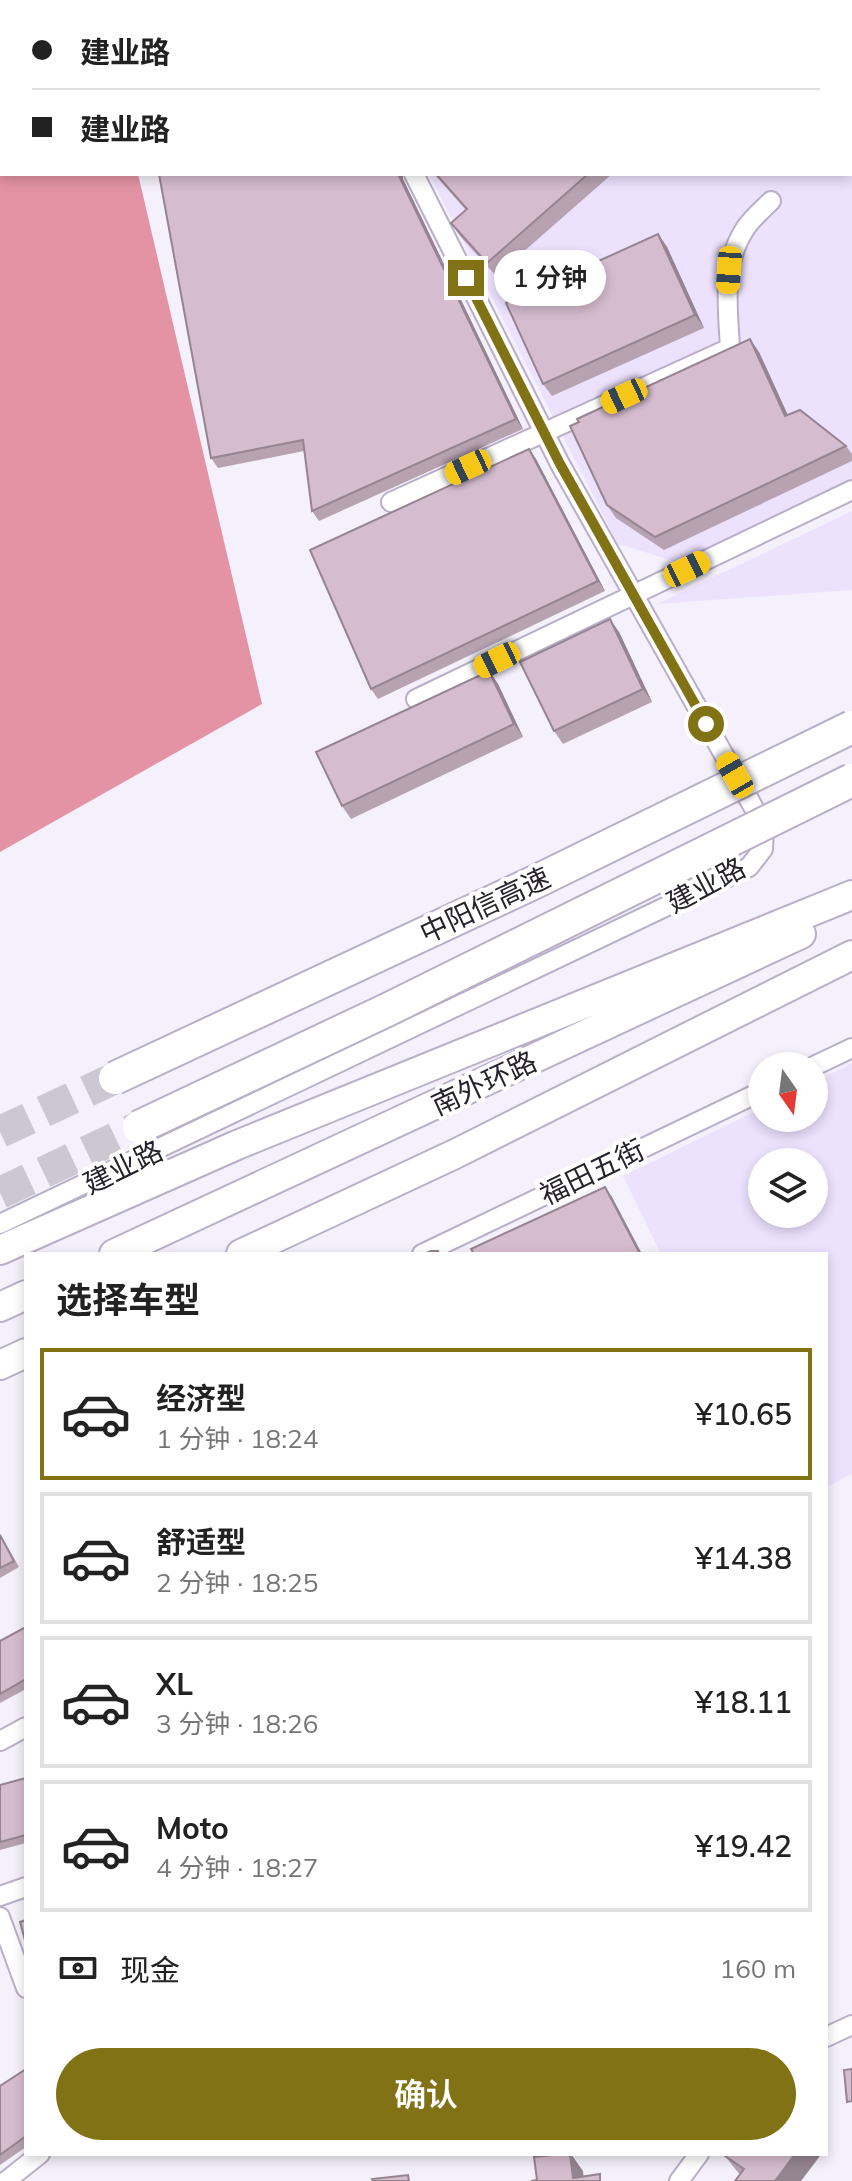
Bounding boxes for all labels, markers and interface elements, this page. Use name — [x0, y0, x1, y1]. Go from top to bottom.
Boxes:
text: 建业路 — [80, 33, 170, 71]
text: 建业路 — [80, 110, 170, 148]
car — [715, 245, 743, 295]
callout: 1 分钟 — [494, 250, 606, 306]
route end — [448, 260, 484, 296]
text: 1 分钟 — [513, 261, 587, 294]
car — [597, 375, 651, 417]
car — [441, 446, 495, 488]
car — [660, 548, 714, 590]
car — [470, 639, 524, 681]
route start — [688, 706, 724, 742]
car — [713, 748, 757, 802]
street label: 建业路 — [660, 849, 751, 920]
street label: 中阳信高速 — [414, 859, 556, 950]
street label: 南外环路 — [426, 1043, 542, 1122]
north arrow — [748, 1052, 828, 1132]
map controls — [748, 1052, 828, 1228]
street label: 福田五街 — [534, 1131, 650, 1212]
street label: 建业路 — [77, 1132, 168, 1201]
button: layers — [748, 1148, 828, 1228]
text: 选择车型 — [56, 1277, 200, 1322]
icon: car — [60, 1378, 132, 1450]
text: 经济型 — [156, 1379, 246, 1417]
text: ¥10.65 — [695, 1395, 792, 1433]
text: 1 分钟 · 18:24 — [156, 1422, 318, 1455]
icon: car — [60, 1522, 132, 1594]
text: 舒适型 — [156, 1523, 246, 1561]
text: ¥14.38 — [695, 1539, 792, 1577]
text: 2 分钟 · 18:25 — [156, 1566, 318, 1599]
text: XL — [156, 1665, 193, 1703]
icon: car — [60, 1666, 132, 1738]
text: ¥18.11 — [695, 1683, 792, 1721]
text: 3 分钟 · 18:26 — [156, 1707, 318, 1740]
text: Moto — [156, 1809, 229, 1847]
icon: car — [60, 1810, 132, 1882]
text: ¥19.42 — [695, 1827, 792, 1865]
text: 4 分钟 · 18:27 — [156, 1851, 318, 1884]
icon: cash — [56, 1946, 100, 1990]
text: 现金 — [120, 1951, 180, 1989]
text: 160 m — [720, 1952, 796, 1985]
button: 确认 — [56, 2048, 796, 2140]

